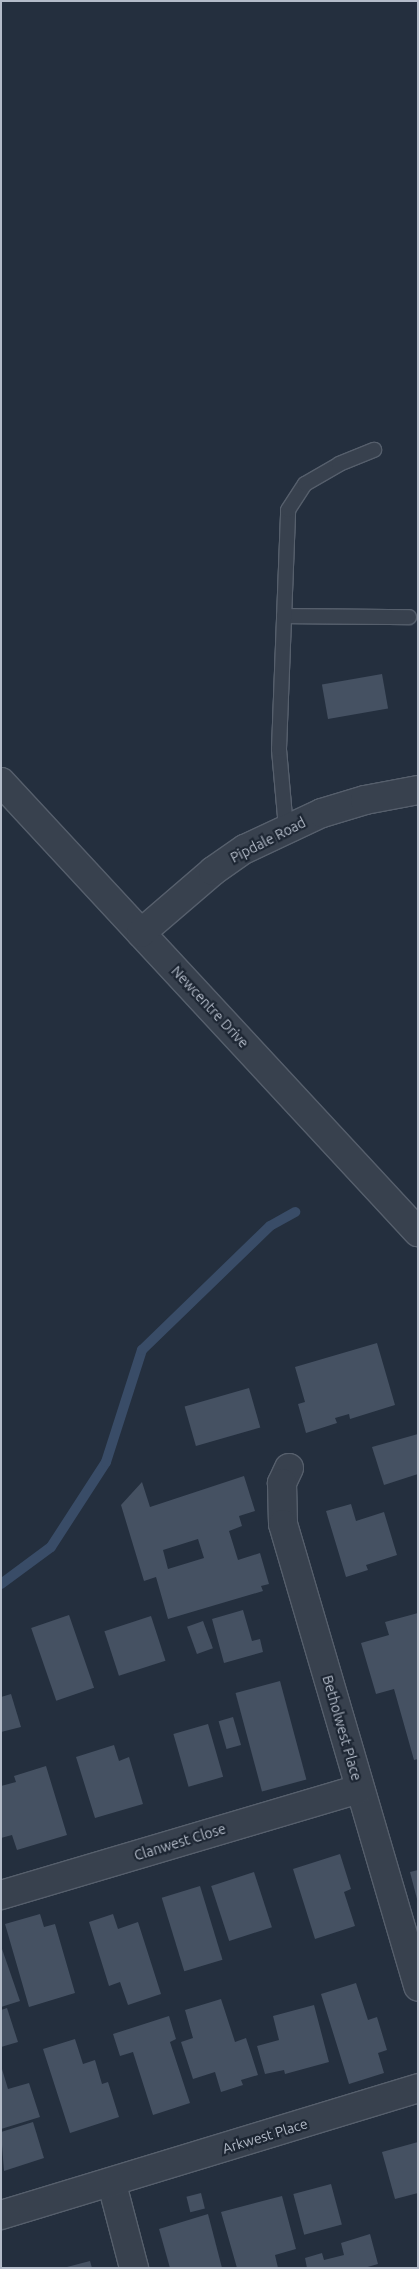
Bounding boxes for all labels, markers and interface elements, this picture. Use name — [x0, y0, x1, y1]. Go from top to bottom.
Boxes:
street label: Pipdale Road — [228, 814, 308, 866]
street label: Newcentre Drive — [168, 963, 252, 1051]
street label: Betholwest Place — [319, 1673, 365, 1783]
street label: Clanwest Close — [132, 1820, 228, 1864]
street label: Arkwest Place — [220, 2115, 310, 2157]

